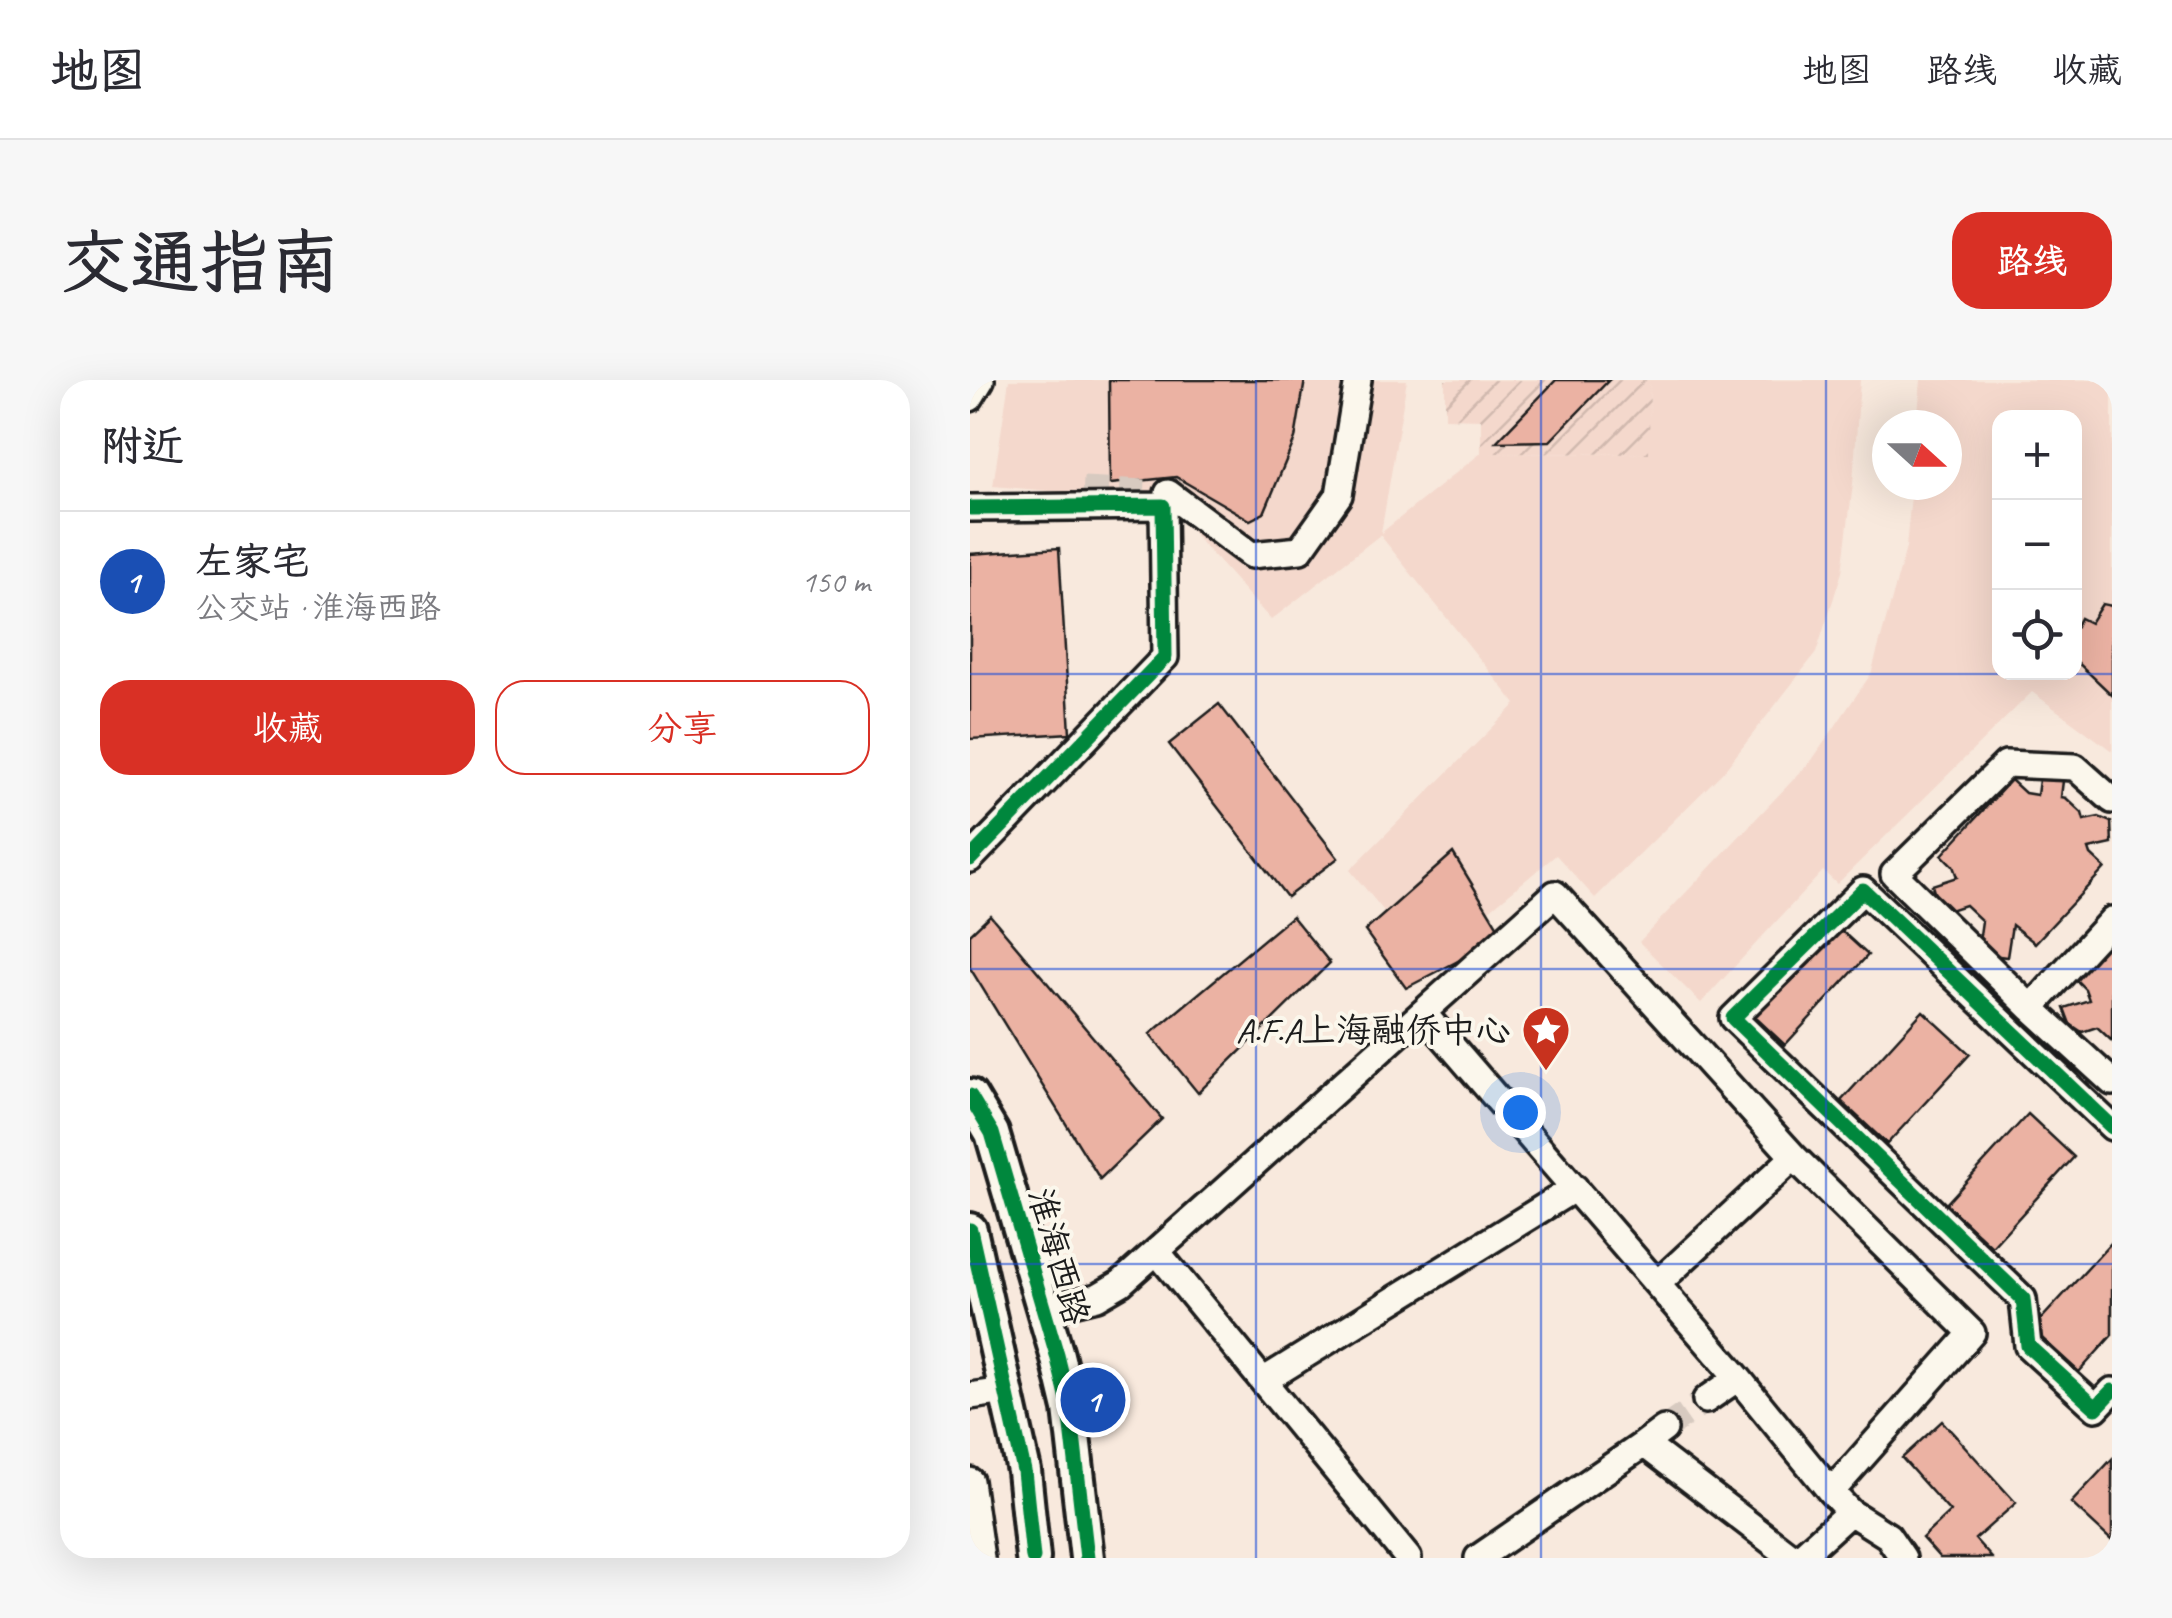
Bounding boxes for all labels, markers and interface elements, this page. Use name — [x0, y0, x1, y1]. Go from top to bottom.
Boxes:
text: 地图 — [50, 41, 146, 101]
text: 地图 — [1802, 48, 1872, 93]
text: 路线 — [1927, 48, 1997, 93]
text: 收藏 — [2052, 48, 2122, 93]
button: 路线 — [1952, 212, 2112, 309]
text: 交通指南 — [60, 219, 340, 307]
north arrow — [1872, 410, 1962, 500]
map controls — [1992, 410, 2082, 680]
button: + — [1992, 410, 2082, 500]
text: 附近 — [100, 420, 184, 473]
button: − — [1992, 500, 2082, 590]
text: 左家宅 — [195, 538, 309, 585]
text: 1 — [125, 561, 140, 602]
text: 150 m — [801, 561, 870, 602]
text: 公交站 · 淮海西路 — [195, 587, 440, 628]
button: locate — [1992, 590, 2082, 680]
button: 收藏 — [100, 680, 475, 775]
button: 分享 — [495, 680, 870, 775]
place icon: A.F.A上海融侨中心 — [1520, 1004, 1572, 1072]
place label: A.F.A上海融侨中心 — [1236, 1008, 1511, 1053]
your location — [1495, 1087, 1546, 1138]
street label: 淮海西路 — [1018, 1183, 1099, 1330]
pin: 1 — [1060, 1362, 1126, 1438]

